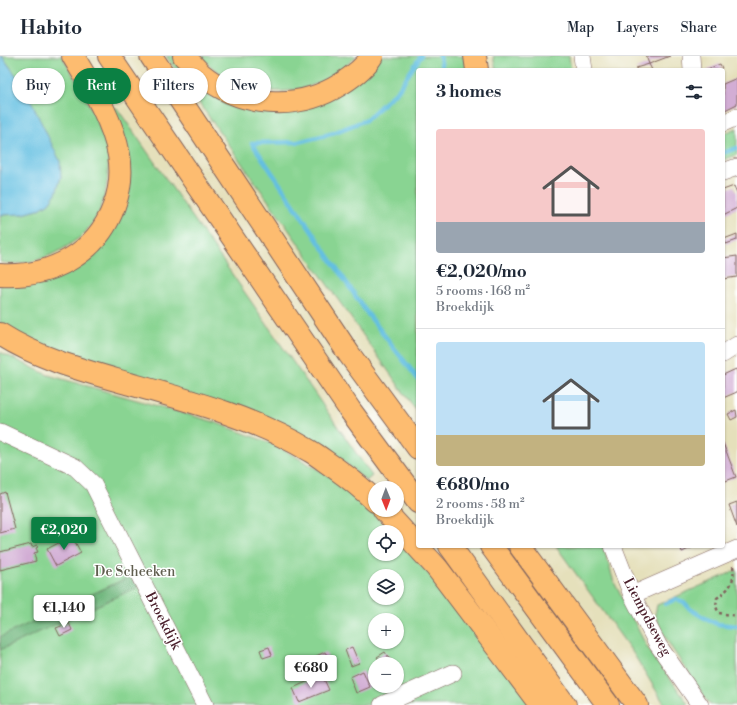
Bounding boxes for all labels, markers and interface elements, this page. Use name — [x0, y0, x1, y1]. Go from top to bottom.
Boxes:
text: Habito — [20, 16, 82, 40]
text: Map — [567, 19, 594, 37]
text: Layers — [616, 19, 659, 37]
text: Share — [681, 19, 717, 37]
chip: Buy — [12, 68, 65, 104]
chip: Rent — [73, 68, 131, 104]
chip: Filters — [139, 68, 208, 104]
chip: New — [216, 68, 271, 104]
text: 3 homes — [436, 81, 501, 103]
icon: filters — [683, 81, 705, 103]
icon: home — [535, 155, 607, 227]
text: €2,020/mo — [436, 261, 527, 283]
text: 5 rooms · 168 m² — [436, 283, 530, 299]
text: Broekdijk — [436, 299, 494, 315]
icon: home — [535, 368, 607, 440]
text: €680/mo — [436, 474, 510, 496]
north arrow — [368, 481, 404, 517]
map controls — [368, 481, 404, 693]
text: 2 rooms · 58 m² — [436, 496, 525, 512]
text: Broekdijk — [436, 512, 494, 528]
pin: €2,020 — [31, 517, 97, 551]
text: €2,020 — [40, 522, 88, 538]
button: locate — [368, 525, 404, 561]
park label: De Scheeken — [95, 563, 176, 581]
button: layers — [368, 569, 404, 605]
street label: Liempdseweg — [619, 575, 676, 660]
street label: Broekdijk — [140, 588, 185, 653]
pin: €1,140 — [31, 595, 97, 629]
text: €1,140 — [43, 600, 85, 616]
button: + — [368, 613, 404, 649]
pin: €680 — [287, 655, 335, 689]
button: − — [368, 657, 404, 693]
text: €680 — [294, 660, 328, 676]

